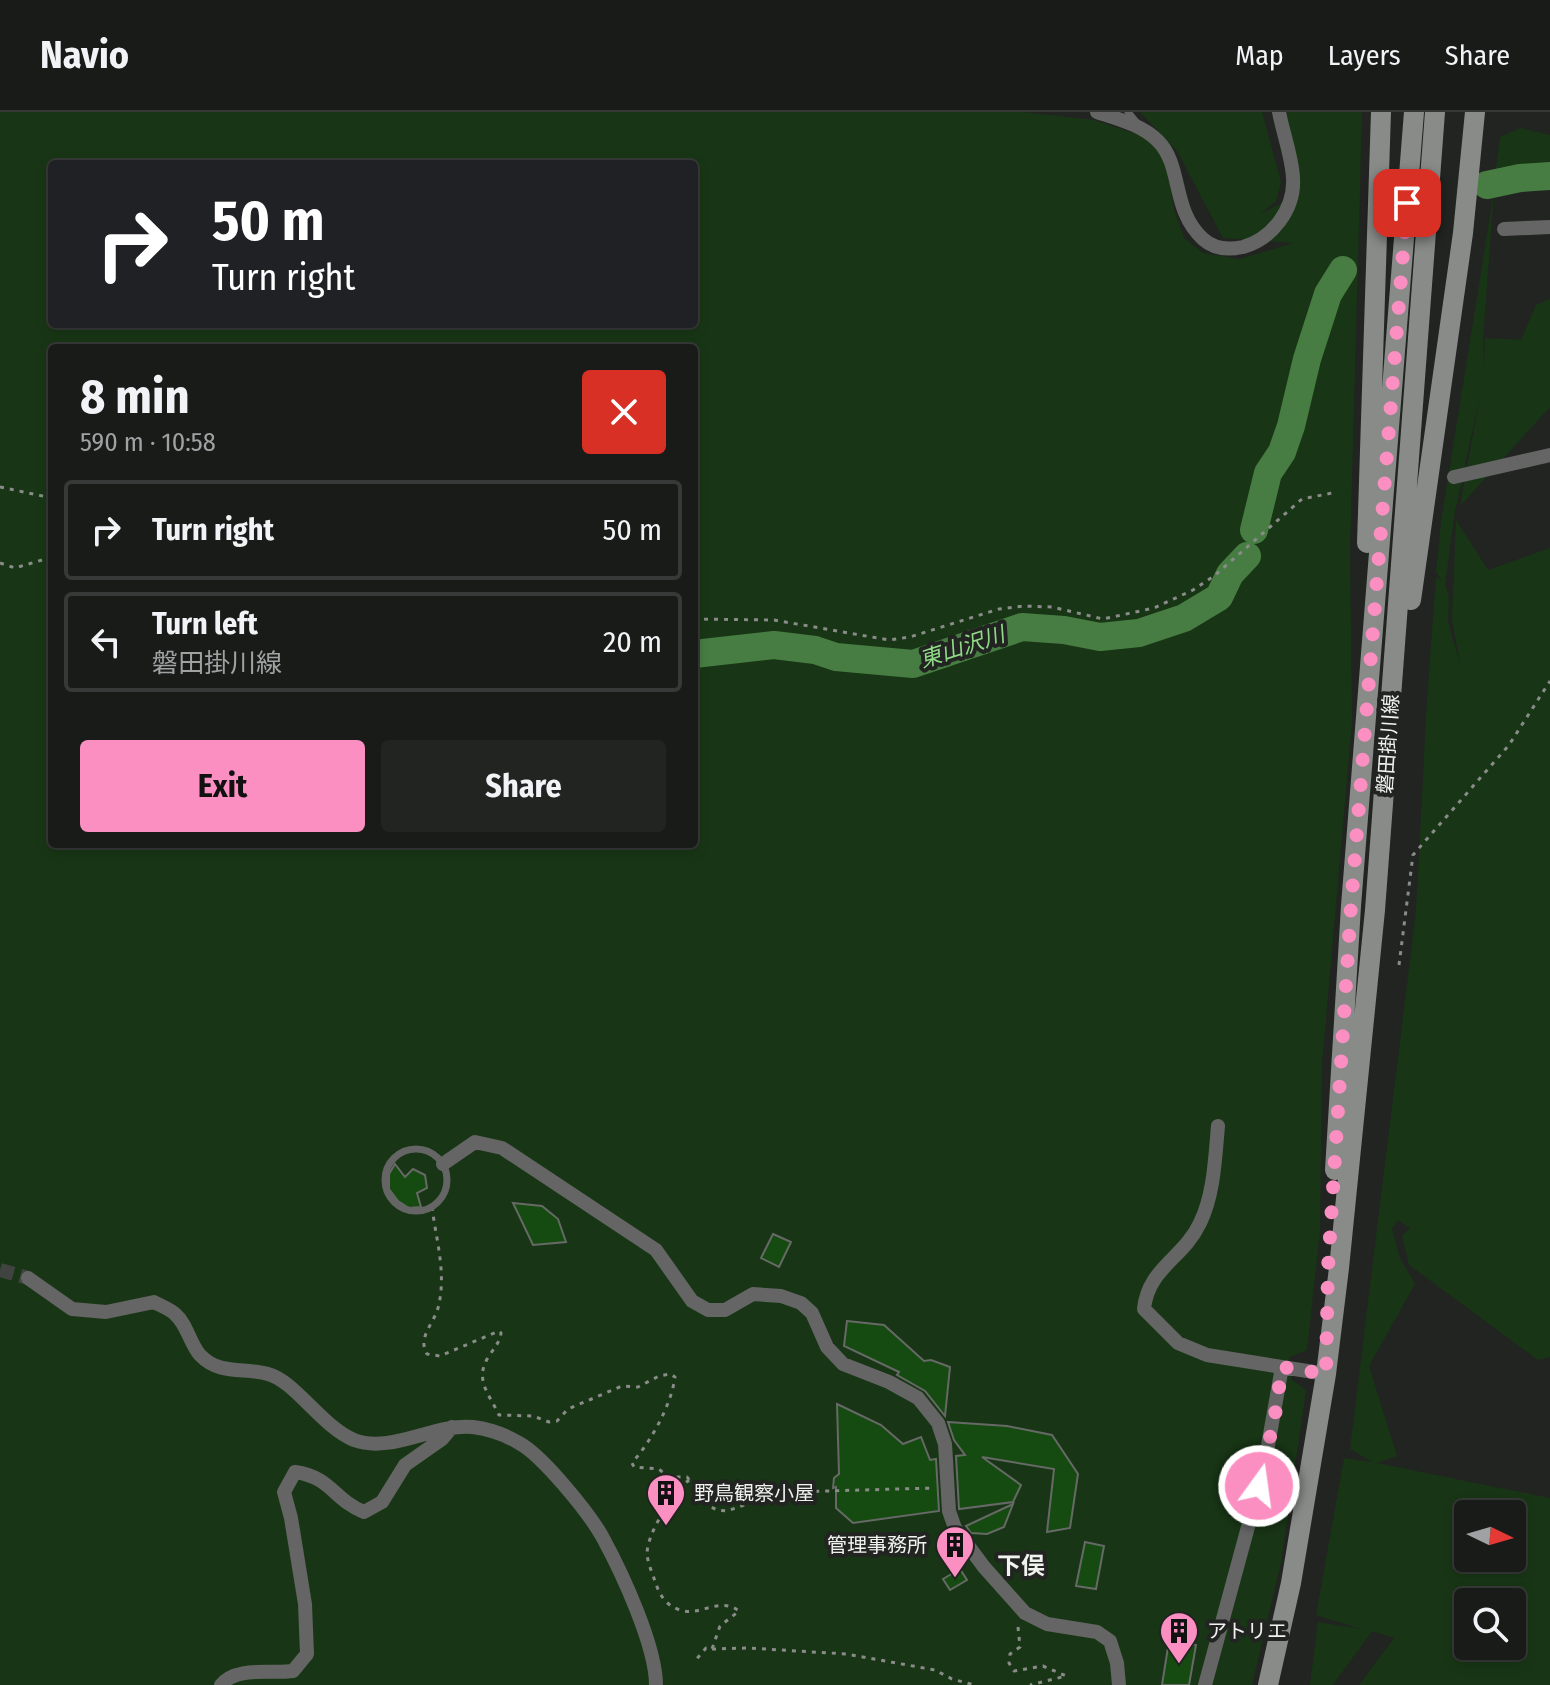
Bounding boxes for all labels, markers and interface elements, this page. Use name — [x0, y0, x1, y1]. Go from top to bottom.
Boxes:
text: Navio — [40, 32, 129, 78]
text: Map — [1235, 39, 1284, 72]
text: Layers — [1328, 39, 1401, 72]
text: Share — [1445, 39, 1510, 72]
pin — [1373, 169, 1441, 237]
icon: arrive — [1385, 181, 1429, 225]
text: 50 m — [212, 188, 324, 255]
icon: right — [80, 192, 184, 296]
text: Turn right — [212, 256, 355, 300]
text: 8 min — [80, 368, 190, 426]
button: close — [582, 370, 666, 454]
text: 590 m · 10:58 — [80, 427, 216, 458]
icon: right — [84, 508, 128, 552]
text: Turn right — [152, 512, 274, 548]
text: 50 m — [602, 512, 662, 548]
text: Turn left — [152, 606, 258, 642]
icon: left — [84, 620, 128, 664]
water label: 東山沢川 — [916, 620, 1010, 673]
text: 20 m — [603, 624, 662, 660]
text: 磐田掛川線 — [152, 648, 282, 679]
street label: 磐田掛川線 — [1373, 693, 1403, 795]
button: Exit — [80, 740, 365, 832]
button: Share — [381, 740, 666, 832]
position arrow — [1217, 1444, 1301, 1528]
building icon: 野鳥観察小屋 — [645, 1472, 687, 1527]
place label: 野鳥観察小屋 — [694, 1481, 814, 1505]
north arrow — [1454, 1500, 1526, 1572]
map controls — [1454, 1500, 1526, 1660]
building icon: 管理事務所 — [934, 1524, 976, 1579]
place label: 管理事務所 — [827, 1533, 927, 1557]
district label: 下俣 — [997, 1552, 1045, 1580]
button: search — [1454, 1588, 1526, 1660]
building icon: アトリエ — [1158, 1610, 1200, 1665]
place label: アトリエ — [1207, 1619, 1287, 1643]

